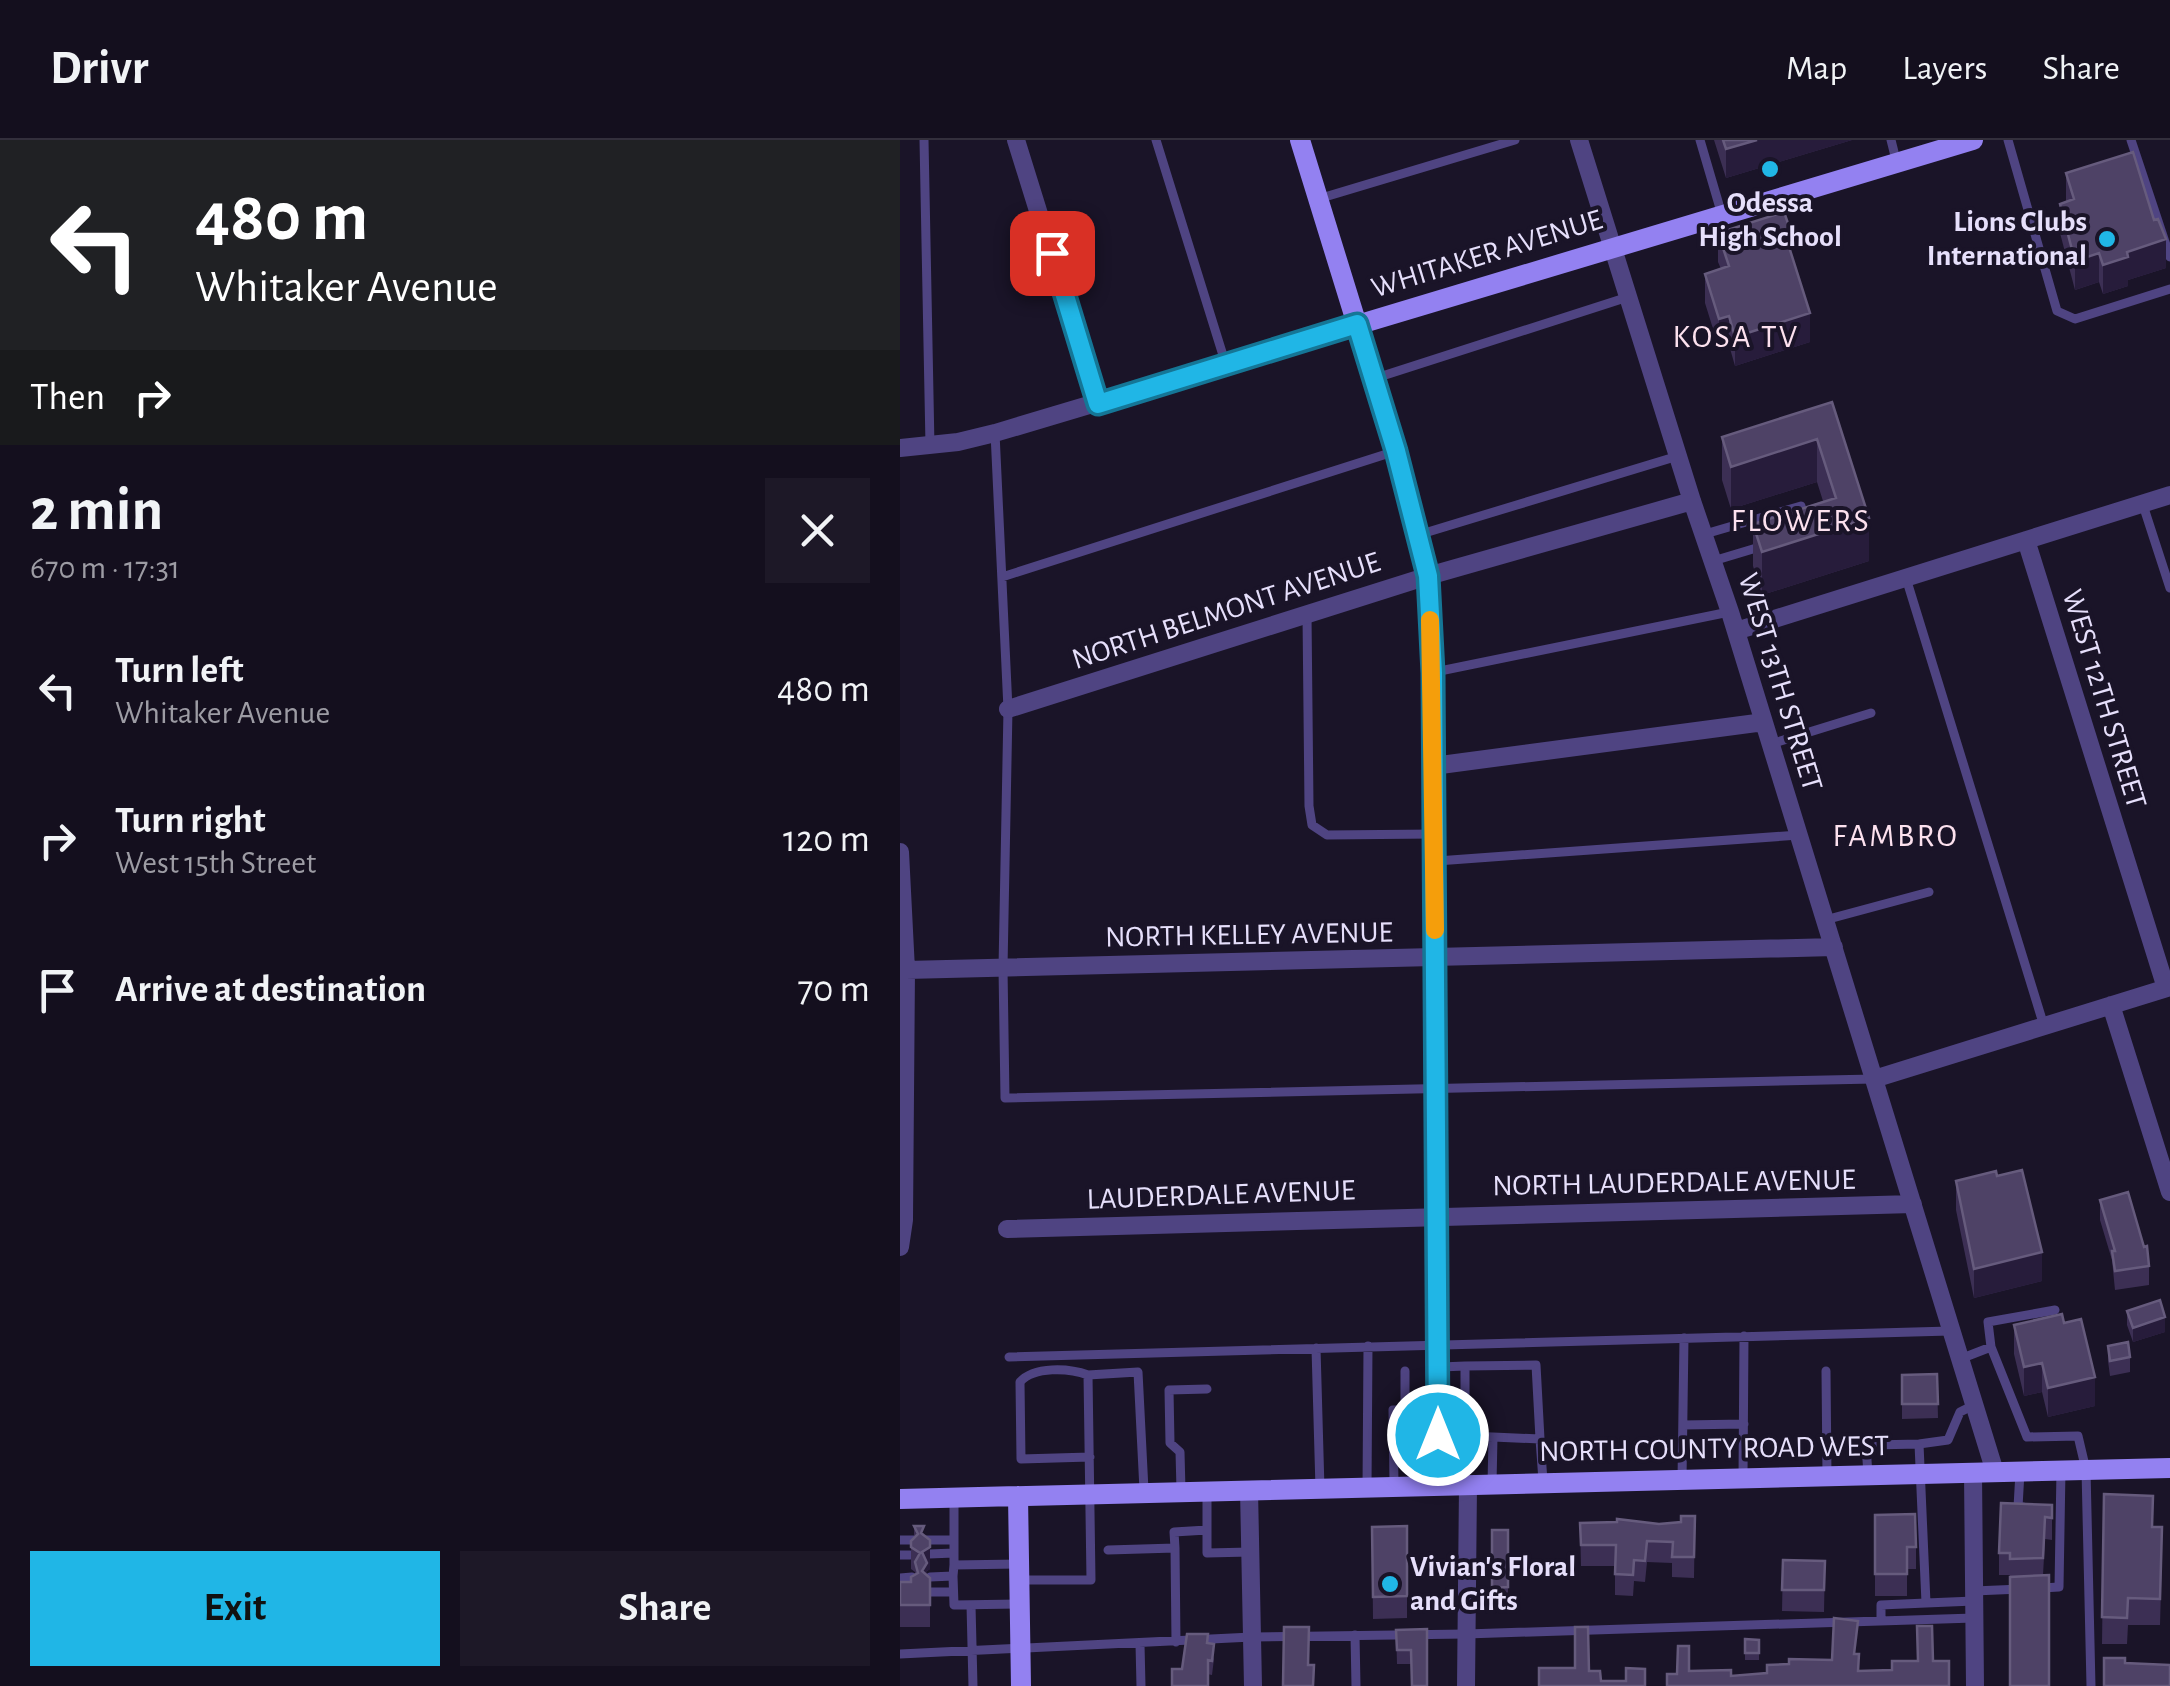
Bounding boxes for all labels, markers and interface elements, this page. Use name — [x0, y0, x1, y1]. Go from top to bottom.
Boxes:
text: Drivr — [50, 45, 149, 93]
text: Map — [1786, 51, 1847, 86]
text: Layers — [1902, 51, 1987, 86]
text: Share — [2042, 51, 2120, 86]
marker: Odessa High School — [1759, 158, 1781, 180]
icon: left — [30, 180, 160, 310]
text: 480 m — [195, 183, 368, 253]
place label: Odessa High School — [1698, 188, 1842, 252]
street label: WHITAKER AVENUE — [1368, 205, 1606, 303]
place label: Lions Clubs International — [1927, 207, 2087, 271]
pin — [1010, 211, 1095, 296]
icon: arrive — [1025, 226, 1080, 281]
marker: Lions Clubs International — [2096, 228, 2118, 250]
text: Whitaker Avenue — [195, 265, 498, 310]
district label: KOSA TV — [1672, 321, 1800, 353]
icon: right — [125, 370, 180, 425]
text: Then — [30, 379, 105, 417]
button: close — [765, 478, 870, 583]
text: 2 min — [30, 481, 163, 541]
district label: FLOWERS — [1731, 505, 1871, 537]
street label: NORTH BELMONT AVENUE — [1068, 547, 1384, 675]
text: 670 m · 17:31 — [30, 552, 180, 584]
street label: WEST 13TH STREET — [1733, 570, 1827, 795]
street label: WEST 12TH STREET — [2056, 586, 2152, 812]
text: Turn left — [115, 652, 243, 690]
icon: left — [30, 663, 85, 718]
text: 480 m — [777, 671, 870, 709]
text: Whitaker Avenue — [115, 697, 330, 729]
text: Turn right — [115, 802, 265, 840]
icon: right — [30, 813, 85, 868]
district label: FAMBRO — [1833, 820, 1959, 852]
text: 120 m — [783, 821, 870, 859]
text: West 15th Street — [115, 847, 316, 879]
street label: NORTH KELLEY AVENUE — [1105, 917, 1393, 953]
icon: arrive — [30, 963, 85, 1018]
text: Arrive at destination — [115, 971, 426, 1009]
text: 70 m — [797, 971, 870, 1009]
street label: NORTH LAUDERDALE AVENUE — [1492, 1165, 1856, 1201]
street label: LAUDERDALE AVENUE — [1086, 1175, 1356, 1215]
position arrow — [1386, 1383, 1490, 1487]
street label: NORTH COUNTY ROAD WEST — [1539, 1431, 1890, 1467]
button: Exit — [30, 1551, 440, 1666]
button: Share — [460, 1551, 870, 1666]
place label: Vivian's Floral and Gifts — [1410, 1552, 1576, 1616]
marker: Vivian's Floral and Gifts — [1379, 1573, 1401, 1595]

